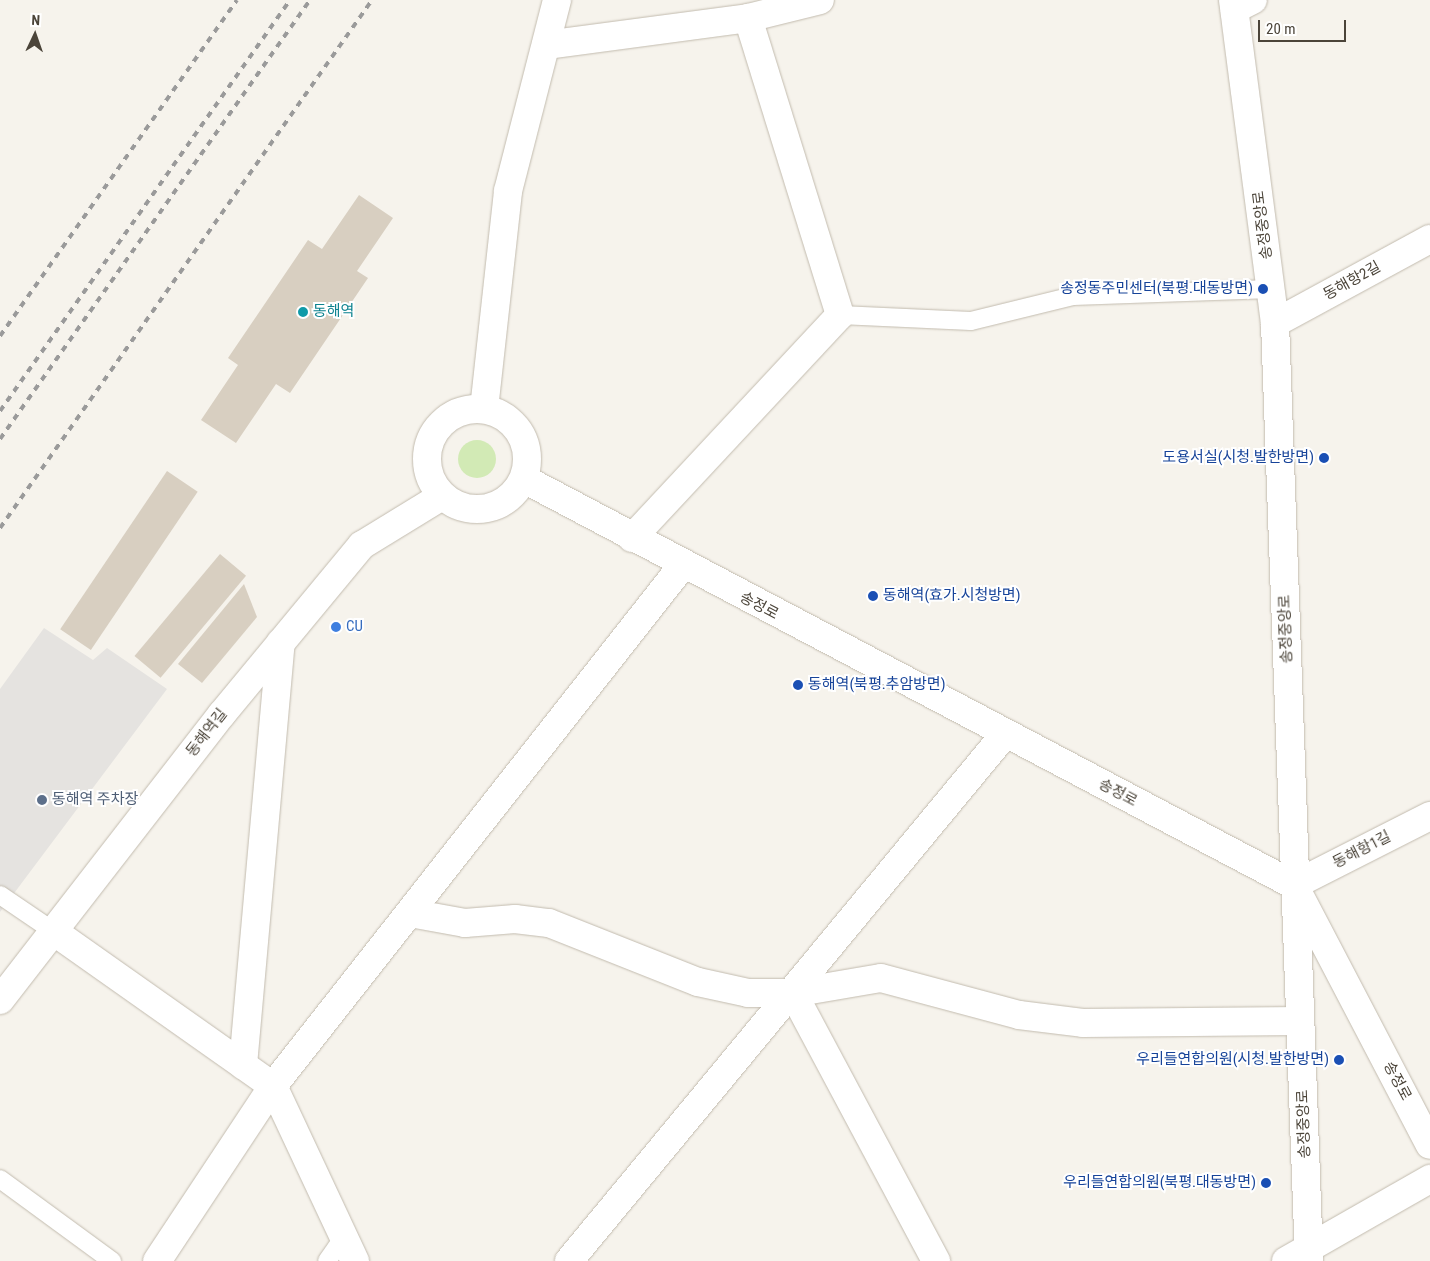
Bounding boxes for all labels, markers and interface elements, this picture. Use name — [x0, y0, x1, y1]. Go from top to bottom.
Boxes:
north arrow — [10, 10, 60, 60]
scale bar — [1260, 10, 1348, 42]
text: N — [31, 12, 40, 28]
text: 20 m — [1266, 20, 1296, 38]
street label: 송정중앙로 — [1250, 190, 1276, 260]
street label: 동해항2길 — [1320, 258, 1384, 304]
place label: 송정동주민센터(북평.대동방면) — [1060, 280, 1253, 298]
marker: 송정동주민센터(북평.대동방면) — [1257, 283, 1269, 295]
place label: 동해역 — [313, 303, 354, 321]
marker: 동해역 — [297, 306, 309, 318]
place label: 도용서실(시청.발한방면) — [1163, 449, 1314, 467]
marker: 도용서실(시청.발한방면) — [1318, 452, 1330, 464]
place label: 동해역(효가.시청방면) — [883, 587, 1021, 605]
street label: 송정로 — [736, 588, 782, 624]
marker: 동해역(효가.시청방면) — [867, 590, 879, 602]
street label: 송정중앙로 — [1276, 594, 1296, 664]
place label: CU — [346, 618, 363, 636]
marker: CU — [330, 621, 342, 633]
place label: 동해역(북평.추암방면) — [808, 676, 946, 694]
marker: 동해역(북평.추암방면) — [792, 679, 804, 691]
street label: 동해역길 — [183, 706, 231, 760]
street label: 송정로 — [1095, 775, 1141, 811]
place label: 동해역 주차장 — [52, 791, 138, 809]
marker: 동해역 주차장 — [36, 794, 48, 806]
street label: 동해항1길 — [1330, 828, 1394, 872]
place label: 우리들연합의원(시청.발한방면) — [1136, 1051, 1329, 1069]
marker: 우리들연합의원(시청.발한방면) — [1333, 1054, 1345, 1066]
street label: 송정로 — [1379, 1058, 1415, 1104]
street label: 송정중앙로 — [1294, 1089, 1314, 1159]
place label: 우리들연합의원(북평.대동방면) — [1063, 1174, 1256, 1192]
marker: 우리들연합의원(북평.대동방면) — [1260, 1177, 1272, 1189]

